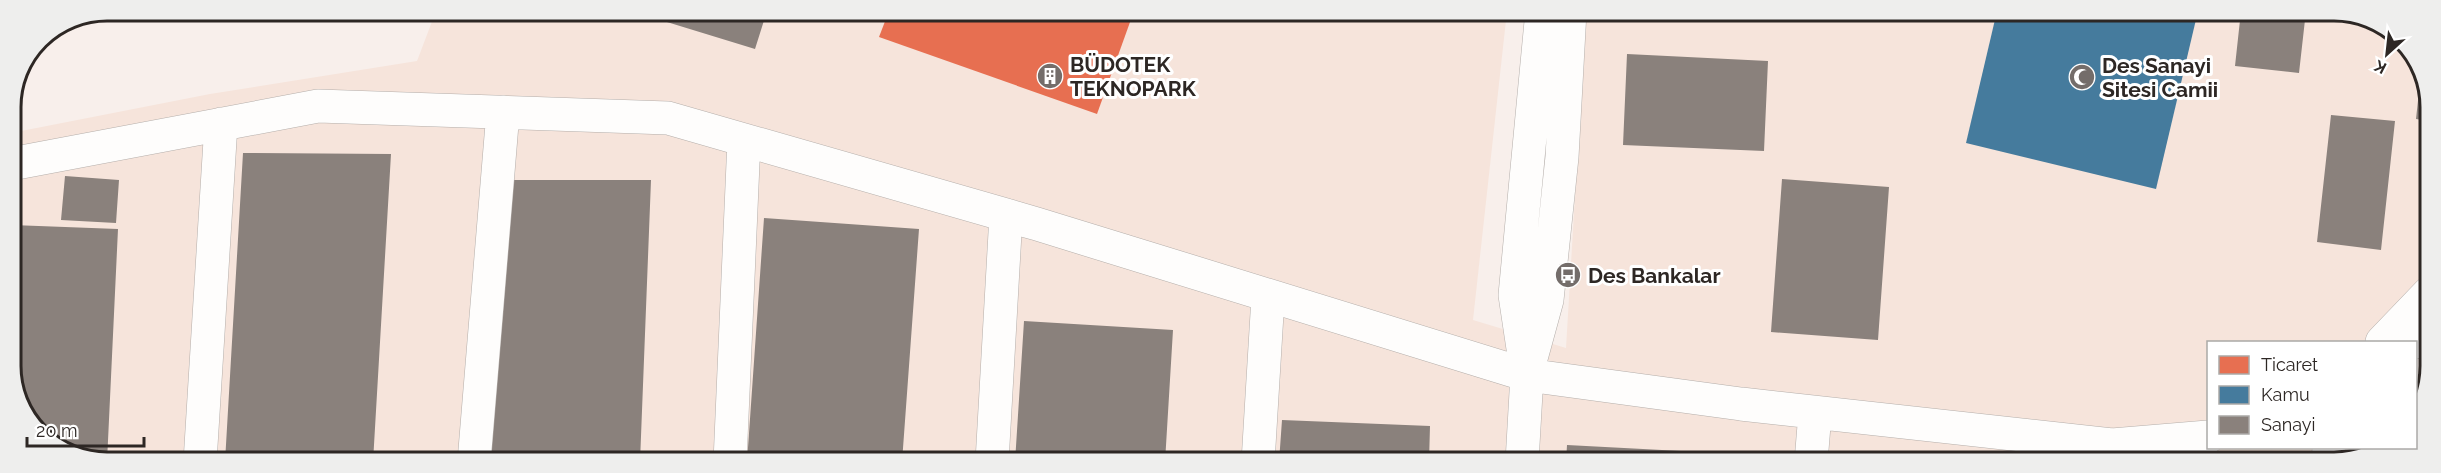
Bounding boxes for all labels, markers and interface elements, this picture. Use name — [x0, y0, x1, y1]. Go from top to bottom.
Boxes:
north arrow — [2357, 24, 2417, 84]
place label: BÜDOTEK TEKNOPARK — [1070, 52, 1197, 101]
place label: Des Sanayi Sitesi Camii — [2102, 53, 2218, 102]
text: K — [2371, 56, 2390, 78]
building icon: BÜDOTEK TEKNOPARK — [1035, 61, 1065, 91]
mosque icon: Des Sanayi Sitesi Camii — [2067, 62, 2097, 92]
bus stop icon: Des Bankalar — [1553, 260, 1583, 290]
place label: Des Bankalar — [1588, 263, 1721, 288]
legend — [2207, 341, 2417, 449]
text: Ticaret — [2261, 354, 2318, 375]
text: Kamu — [2261, 384, 2310, 405]
scale bar — [27, 410, 144, 448]
text: Sanayi — [2261, 414, 2315, 435]
text: 20 m — [36, 420, 78, 441]

